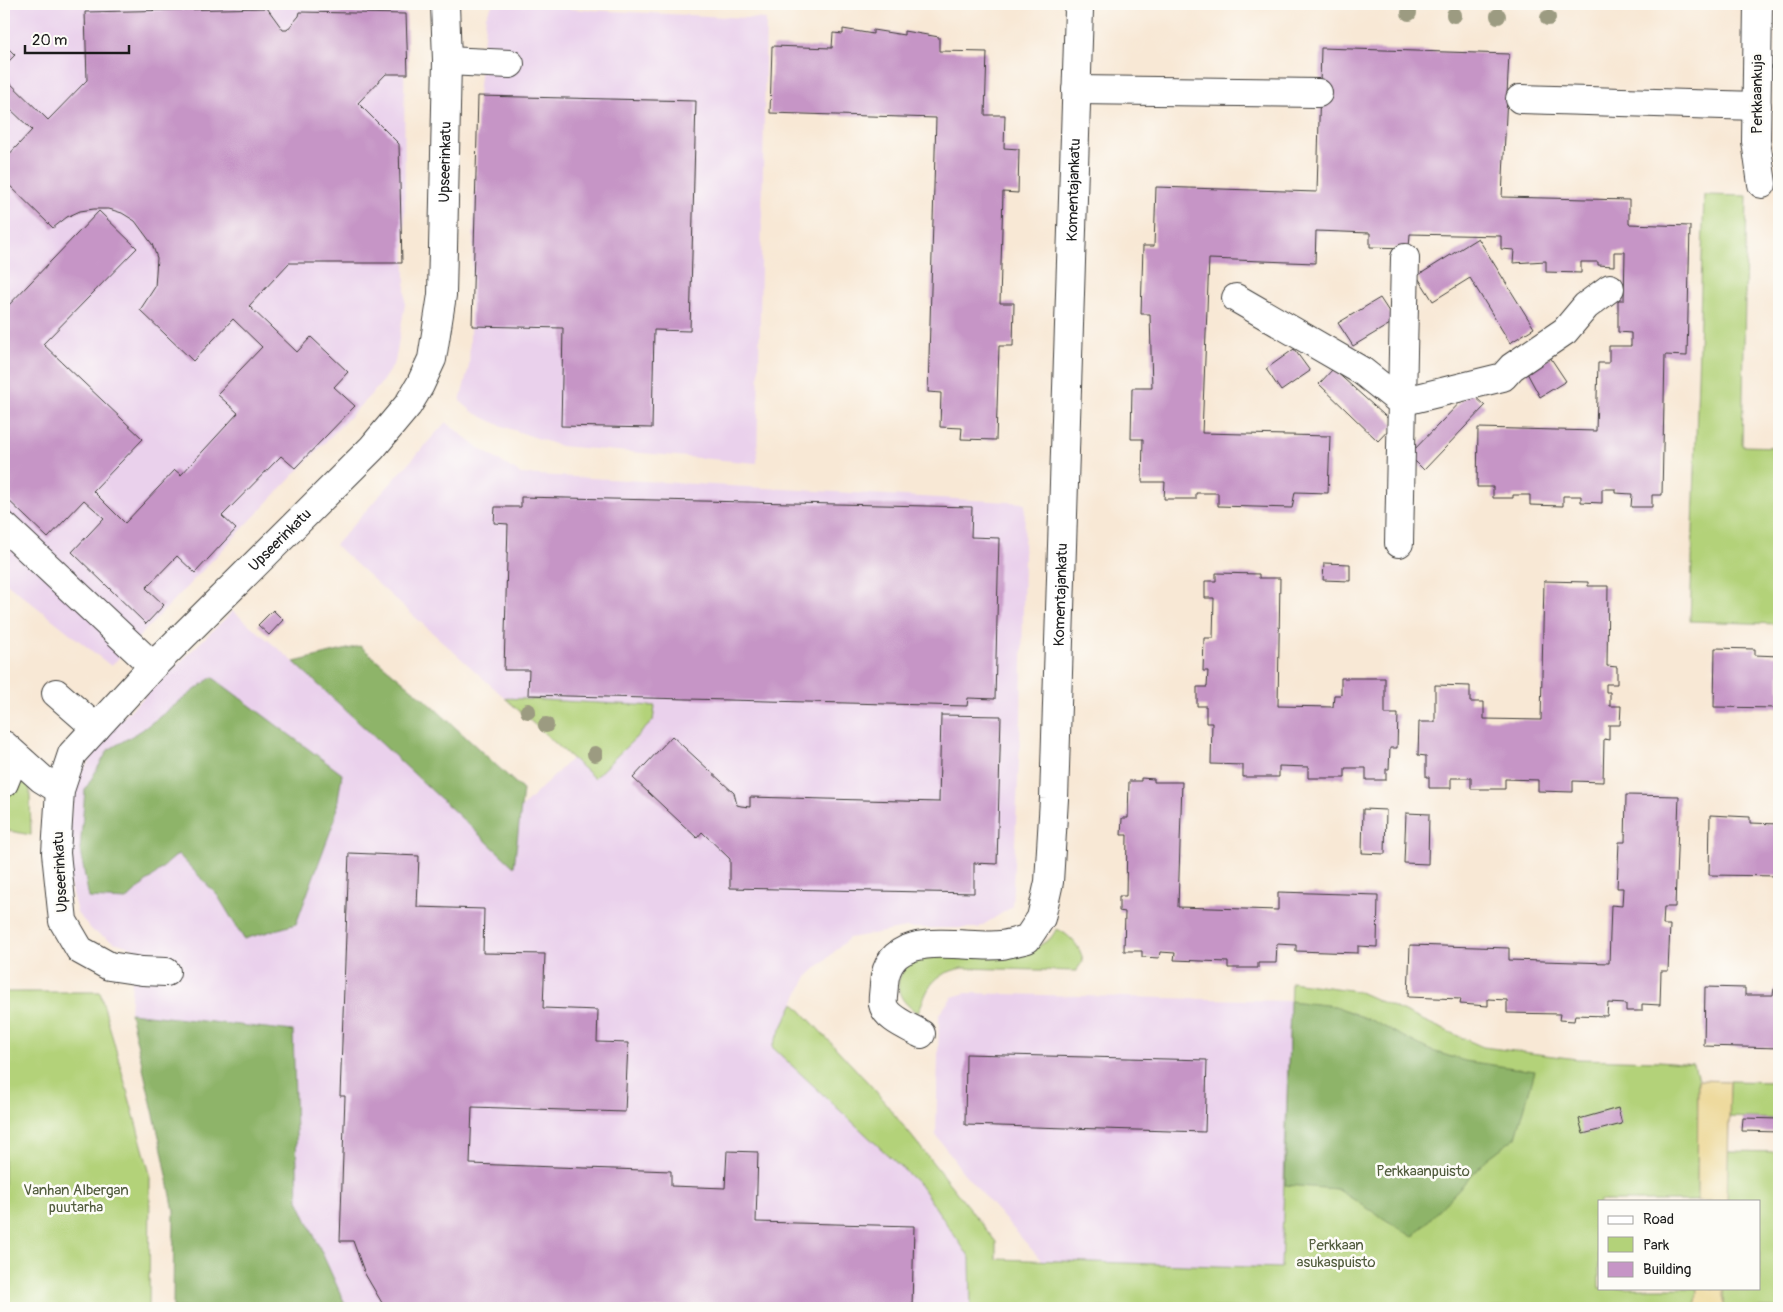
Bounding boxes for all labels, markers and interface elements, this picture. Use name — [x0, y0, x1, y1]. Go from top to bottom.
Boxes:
scale bar — [25, 22, 129, 54]
text: 20 m — [32, 31, 67, 50]
street label: Perkkaankuja — [1748, 54, 1767, 134]
street label: Upseerinkatu — [435, 121, 456, 203]
street label: Komentajankatu — [1063, 138, 1085, 242]
street label: Upseerinkatu — [245, 505, 316, 576]
street label: Komentajankatu — [1050, 543, 1072, 647]
street label: Upseerinkatu — [49, 831, 72, 913]
park label: Perkkaanpuisto — [1376, 1162, 1470, 1181]
park label: Vanhan Albergan puutarha — [23, 1181, 129, 1217]
legend — [1598, 1200, 1760, 1290]
text: Road — [1643, 1210, 1674, 1229]
park label: Perkkaan asukaspuisto — [1297, 1236, 1375, 1272]
text: Park — [1643, 1236, 1670, 1255]
text: Building — [1643, 1260, 1691, 1279]

